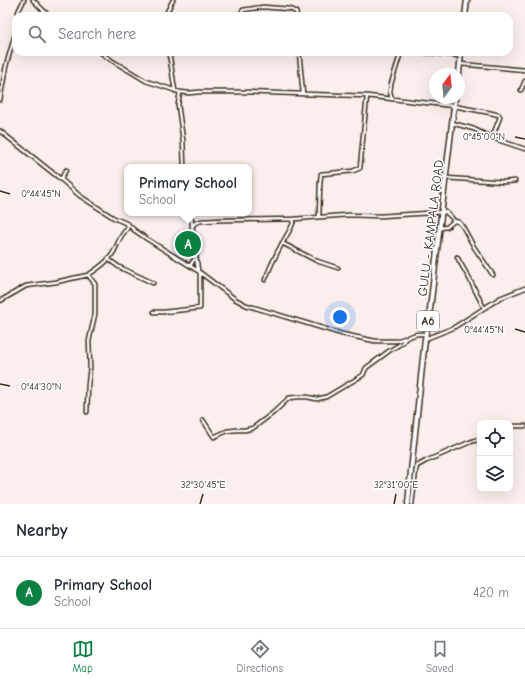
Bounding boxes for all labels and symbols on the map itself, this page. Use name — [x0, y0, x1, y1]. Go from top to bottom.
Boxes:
north arrow — [429, 68, 465, 104]
text: 0°45'00"N — [463, 131, 505, 143]
street label: GULU - KAMPALA ROAD — [415, 159, 446, 297]
text: 0°44'45"N — [21, 188, 61, 200]
pin: A — [175, 229, 201, 259]
your location — [330, 307, 350, 327]
road number: A6 — [417, 311, 439, 331]
text: 0°44'45"N — [464, 324, 504, 336]
text: 0°44'30"N — [21, 381, 61, 393]
text: 32°30'45"E — [181, 479, 225, 491]
text: 32°31'00"E — [374, 479, 418, 491]

